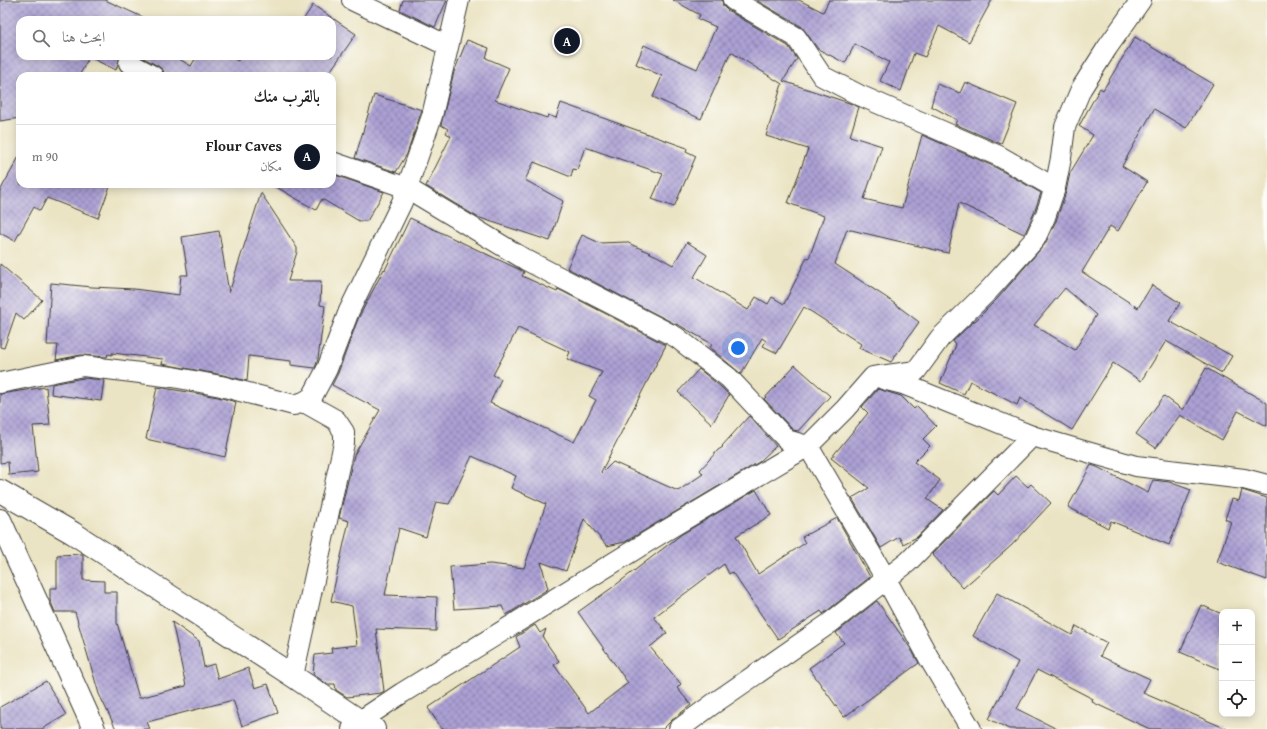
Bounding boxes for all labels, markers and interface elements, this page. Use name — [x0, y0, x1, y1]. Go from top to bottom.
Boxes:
search box — [16, 16, 336, 60]
text: ابحث هنا — [62, 26, 105, 47]
pin: A — [554, 26, 580, 56]
icon: search — [30, 27, 52, 49]
text: بالقرب منك — [253, 83, 320, 108]
text: Flour Caves — [206, 135, 282, 156]
text: 90 m — [32, 147, 58, 166]
text: A — [303, 147, 311, 166]
text: مكان — [260, 157, 282, 176]
your location — [728, 338, 748, 358]
map controls — [1219, 609, 1255, 717]
button: + — [1219, 609, 1255, 645]
button: − — [1219, 645, 1255, 681]
button: locate — [1219, 681, 1255, 717]

